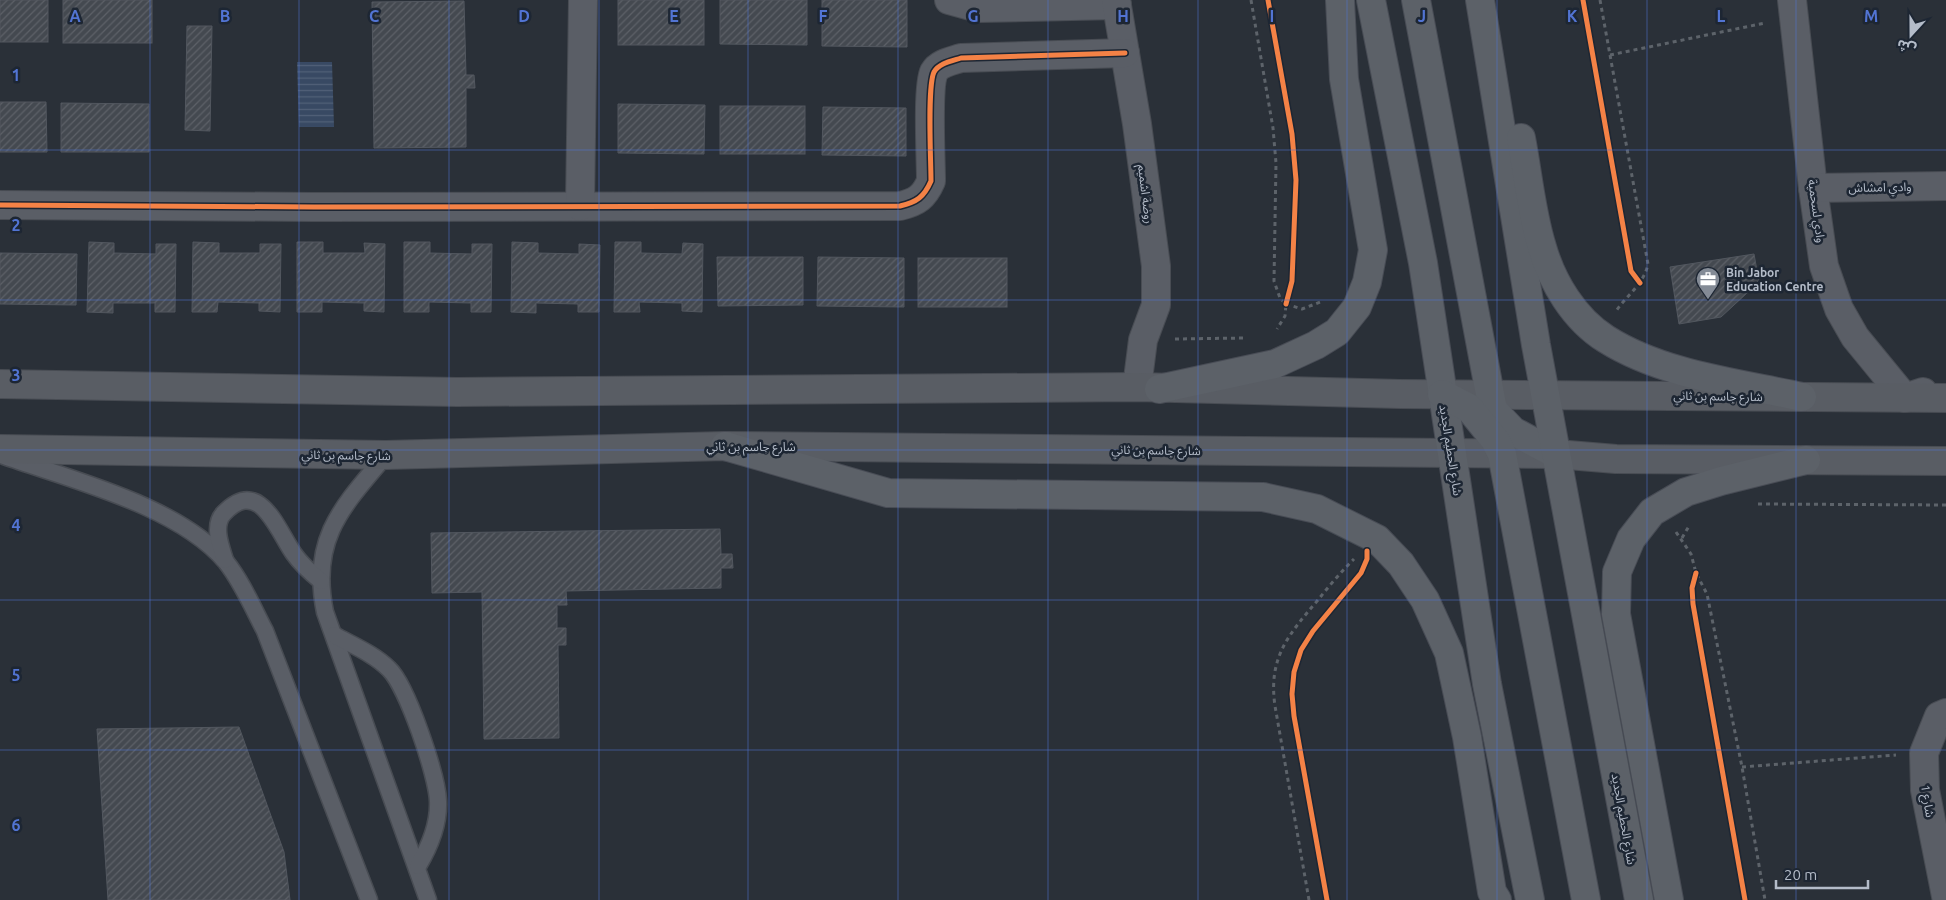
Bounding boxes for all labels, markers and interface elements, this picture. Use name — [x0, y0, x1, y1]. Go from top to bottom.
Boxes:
text: A — [69, 7, 81, 25]
text: B — [220, 7, 230, 25]
text: C — [369, 7, 379, 25]
text: D — [518, 7, 530, 25]
text: E — [669, 7, 679, 25]
text: F — [819, 7, 828, 25]
text: G — [967, 7, 979, 25]
text: H — [1117, 7, 1129, 25]
text: I — [1270, 7, 1274, 25]
text: J — [1418, 7, 1426, 25]
text: K — [1567, 7, 1578, 25]
text: L — [1717, 7, 1726, 25]
text: M — [1864, 7, 1878, 25]
north arrow — [1886, 10, 1936, 60]
text: ش — [1895, 36, 1918, 58]
text: 1 — [11, 66, 21, 84]
street label: روضة اشميم — [1133, 164, 1156, 225]
street label: وادي لسحمية — [1802, 178, 1828, 244]
street label: وادي امشاش — [1848, 180, 1912, 198]
text: 2 — [11, 216, 21, 234]
office icon: Bin Jabor Education Centre — [1695, 266, 1721, 300]
place label: Bin Jabor Education Centre — [1726, 266, 1823, 293]
text: 3 — [11, 366, 21, 384]
street label: شارع جاسم بن ثاني — [1673, 389, 1763, 407]
street label: شارع الحطيم الجديد — [1434, 403, 1465, 497]
street label: شارع جاسم بن ثاني — [706, 440, 796, 456]
street label: شارع جاسم بن ثاني — [1111, 443, 1201, 461]
street label: شارع جاسم بن ثاني — [301, 448, 391, 466]
text: 4 — [11, 516, 21, 534]
text: 5 — [11, 666, 21, 684]
street label: شارع الحطيم الجديد — [1607, 772, 1638, 866]
street label: شارع 1 — [1916, 784, 1937, 819]
text: 6 — [11, 816, 21, 834]
scale bar — [1776, 858, 1868, 890]
text: 20 m — [1784, 866, 1817, 883]

